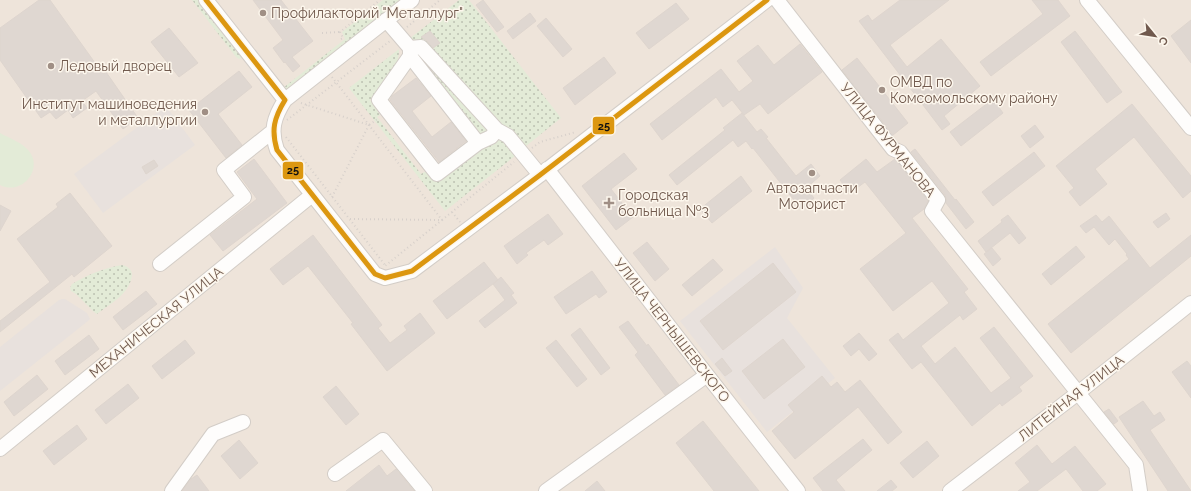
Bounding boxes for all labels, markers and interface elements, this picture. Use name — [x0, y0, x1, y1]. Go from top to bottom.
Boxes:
place label: Профилакторий "Металлург" — [271, 5, 463, 21]
marker: Профилакторий "Металлург" — [258, 8, 268, 18]
north arrow — [1135, 16, 1175, 56]
text: С — [1155, 34, 1171, 48]
place label: Ледовый дворец — [59, 58, 172, 74]
marker: Ледовый дворец — [46, 61, 56, 71]
place label: ОМВД по Комсомольскому району — [890, 74, 1058, 106]
street label: УЛИЦА ФУРМАНОВА — [837, 80, 939, 201]
marker: ОМВД по Комсомольскому району — [877, 85, 887, 95]
place label: Институт машиноведения и металлургии — [22, 96, 197, 128]
marker: Институт машиноведения и металлургии — [200, 107, 210, 117]
line badge: 25 — [592, 116, 615, 135]
text: 25 — [598, 120, 610, 133]
line badge: 25 — [282, 161, 304, 180]
text: 25 — [287, 164, 299, 177]
marker: Автозапчасти Моторист — [807, 168, 817, 178]
place label: Автозапчасти Моторист — [766, 180, 858, 212]
place label: Городская больница №3 — [618, 187, 709, 219]
marker: Городская больница №3 — [603, 197, 615, 209]
street label: УЛИЦА ЧЕРНЫШЕВСКОГО — [611, 255, 733, 405]
street label: МЕХАНИЧЕСКАЯ УЛИЦА — [86, 263, 226, 381]
street label: ЛИТЕЙНАЯ УЛИЦА — [1014, 351, 1128, 444]

